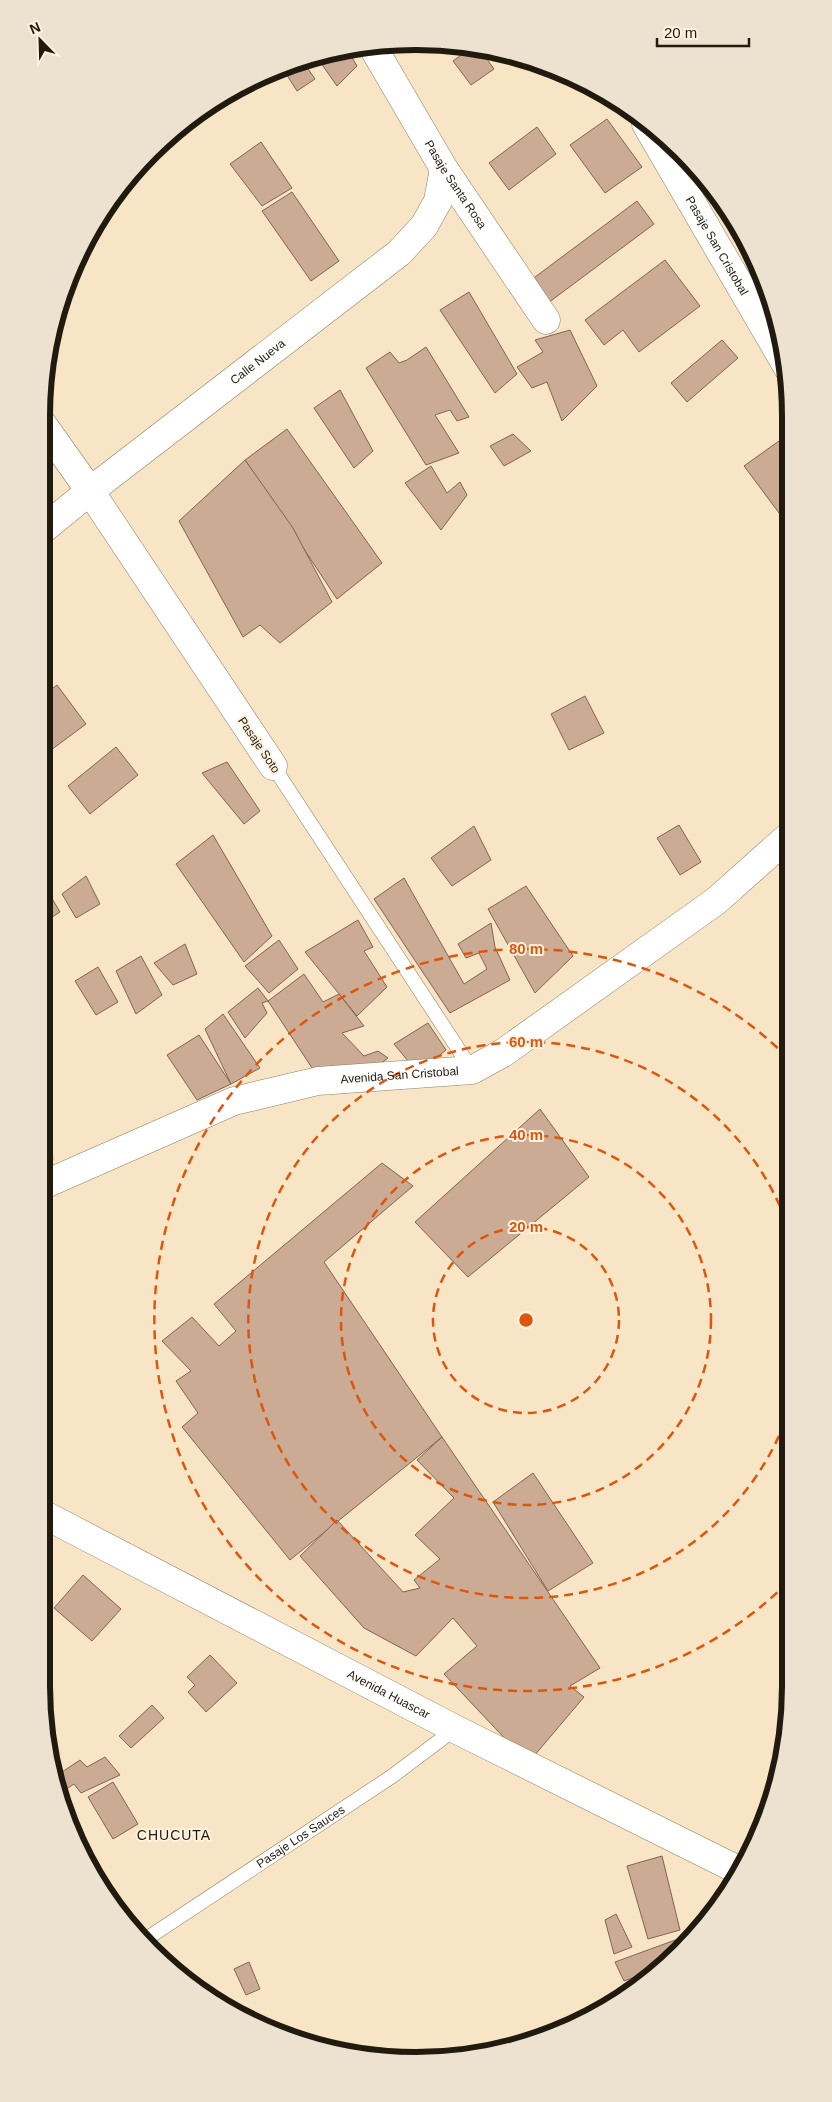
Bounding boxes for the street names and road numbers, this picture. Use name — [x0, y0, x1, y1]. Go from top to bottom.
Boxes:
street label: Pasaje Santa Rosa — [422, 138, 490, 232]
street label: Pasaje San Cristobal — [683, 194, 751, 298]
street label: Calle Nueva — [228, 336, 288, 387]
street label: Pasaje Soto — [235, 714, 283, 776]
street label: Avenida San Cristobal — [340, 1064, 459, 1086]
street label: Avenida Huascar — [345, 1667, 432, 1722]
street label: Pasaje Los Sauces — [254, 1803, 347, 1871]

